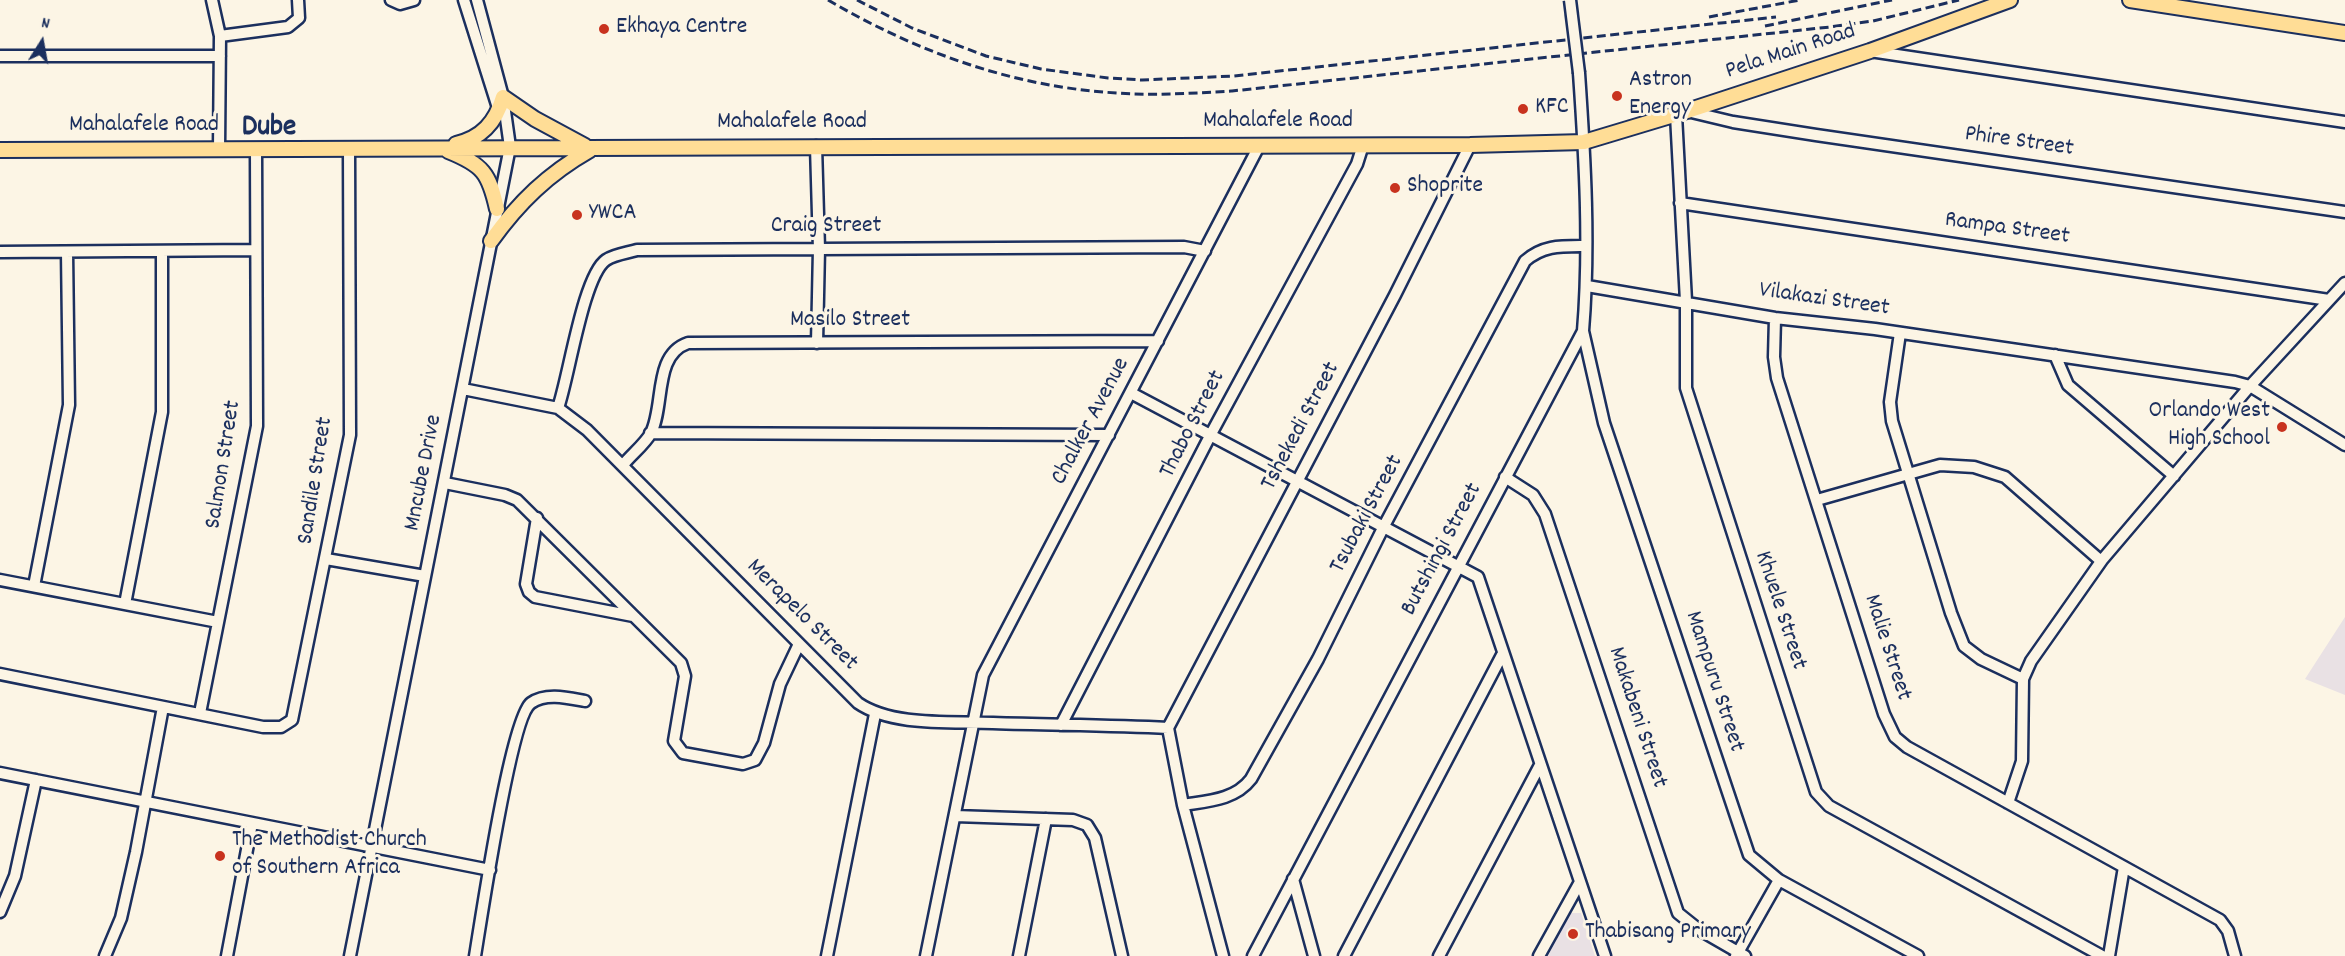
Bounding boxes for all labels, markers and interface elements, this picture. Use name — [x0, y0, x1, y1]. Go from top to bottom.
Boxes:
north arrow — [12, 12, 72, 72]
text: N — [39, 12, 52, 36]
place label: Ekhaya Centre — [616, 15, 747, 43]
street label: Pela Main Road — [1722, 18, 1860, 88]
marker: Ekhaya Centre — [597, 22, 611, 36]
place label: Astron Energy — [1629, 68, 1692, 124]
marker: Astron Energy — [1610, 89, 1624, 103]
place label: KFC — [1535, 95, 1569, 123]
marker: KFC — [1516, 102, 1530, 116]
street label: Mahalafele Road — [1203, 109, 1353, 137]
street label: Mahalafele Road — [717, 110, 867, 138]
district label: Dube — [242, 112, 296, 148]
street label: Mahalafele Road — [69, 113, 219, 141]
street label: Phire Street — [1963, 121, 2075, 165]
place label: Shoprite — [1407, 174, 1483, 202]
marker: Shoprite — [1388, 181, 1402, 195]
place label: YWCA — [589, 201, 637, 229]
street label: Rampa Street — [1943, 207, 2071, 253]
marker: YWCA — [570, 208, 584, 222]
street label: Craig Street — [771, 214, 881, 242]
street label: Vilakazi Street — [1757, 278, 1891, 324]
street label: Masilo Street — [790, 308, 910, 336]
street label: Chalker Avenue — [1046, 353, 1138, 491]
street label: Tshekedi Street — [1256, 358, 1348, 496]
street label: Thabo Street — [1155, 366, 1233, 484]
street label: Salmon Street — [201, 399, 249, 531]
place label: Orlando West High School — [2149, 399, 2270, 455]
street label: Mncube Drive — [400, 412, 450, 534]
street label: Sandile Street — [293, 415, 341, 547]
marker: Orlando West High School — [2275, 420, 2289, 434]
street label: Tsubaki Street — [1325, 451, 1411, 579]
street label: Butshingi Street — [1396, 479, 1490, 621]
street label: Khuele Street — [1746, 548, 1812, 674]
street label: Merapelo Street — [739, 554, 863, 678]
street label: Malie Street — [1855, 591, 1917, 705]
street label: Mampuru Street — [1677, 608, 1749, 756]
street label: Makabeni Street — [1600, 644, 1672, 792]
place label: The Methodist Church of Southern Africa — [232, 828, 427, 884]
marker: The Methodist Church of Southern Africa — [213, 849, 227, 863]
place label: Thabisang Primary — [1585, 920, 1751, 948]
marker: Thabisang Primary — [1566, 927, 1580, 941]

